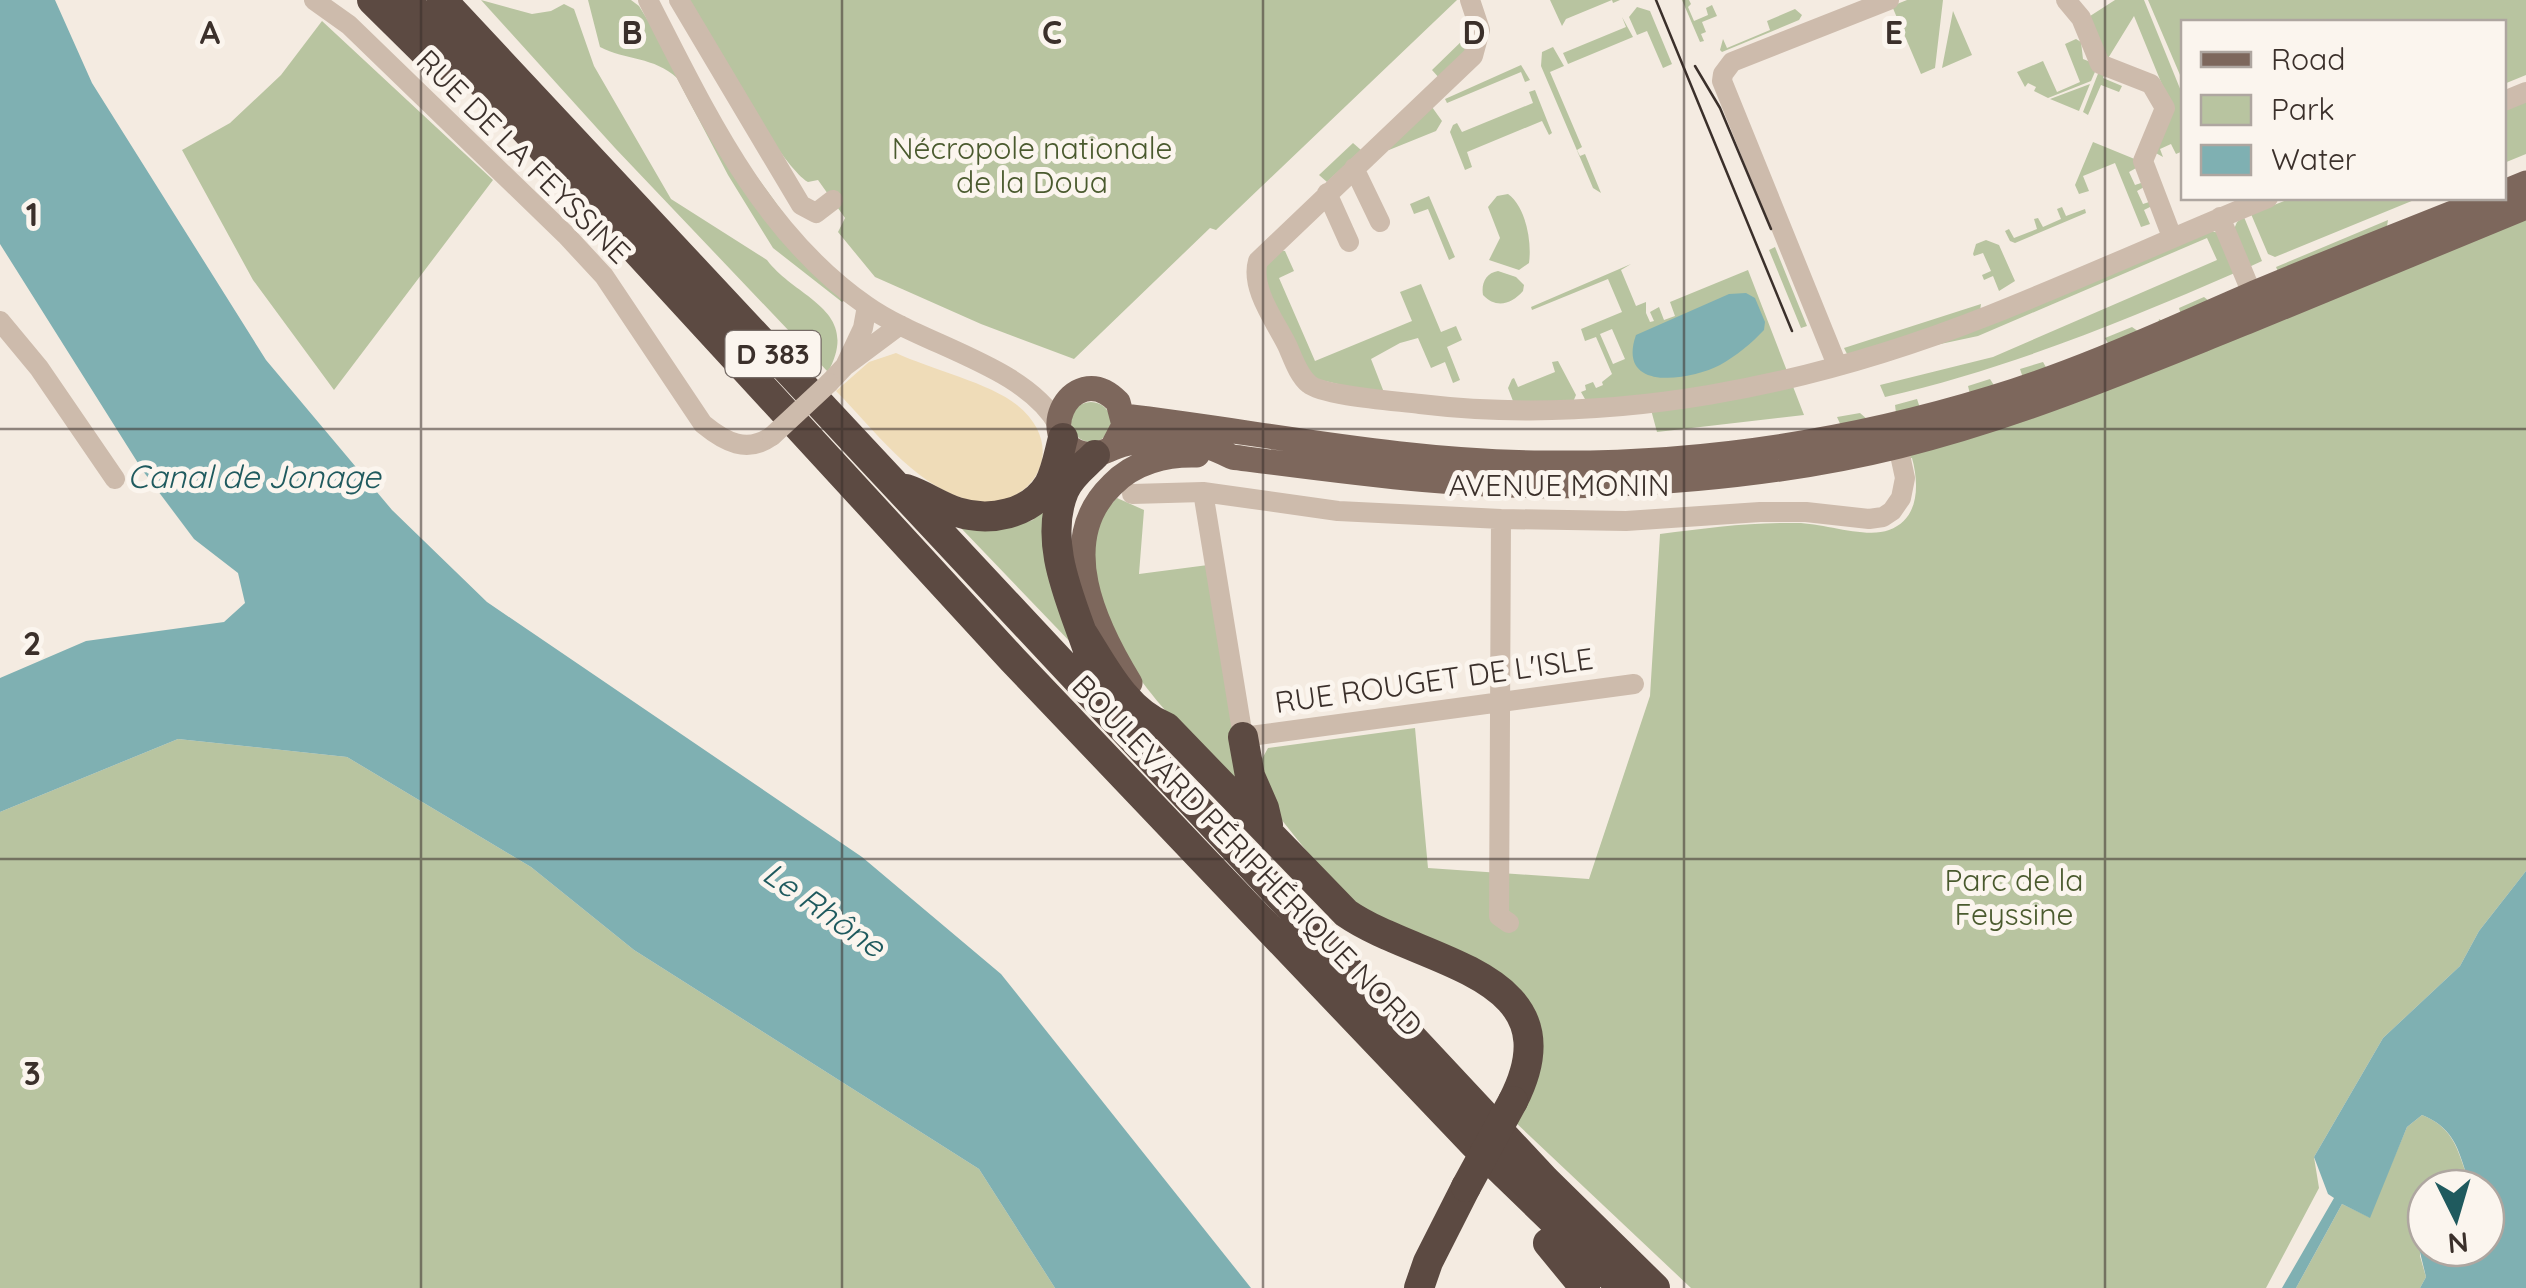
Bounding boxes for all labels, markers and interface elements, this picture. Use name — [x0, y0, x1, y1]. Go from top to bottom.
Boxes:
text: A — [200, 12, 221, 52]
text: B — [622, 12, 642, 52]
text: C — [1042, 12, 1062, 52]
text: D — [1463, 12, 1485, 52]
text: E — [1885, 12, 1903, 52]
legend — [2181, 20, 2506, 200]
text: Road — [2271, 40, 2345, 78]
street label: RUE DE LA FEYSSINE — [409, 41, 639, 271]
text: Park — [2271, 90, 2335, 128]
park label: Nécropole nationale de la Doua — [892, 129, 1172, 201]
text: Water — [2271, 140, 2357, 178]
text: 1 — [26, 194, 38, 234]
road number: D 383 — [726, 331, 820, 377]
water label: Canal de Jonage — [127, 456, 383, 496]
street label: AVENUE MONIN — [1448, 466, 1670, 504]
text: 2 — [23, 623, 41, 663]
street label: RUE ROUGET DE L'ISLE — [1272, 639, 1595, 721]
street label: BOULEVARD PÉRIPHÉRIQUE NORD — [1065, 667, 1431, 1044]
water label: Le Rhône — [756, 853, 895, 967]
park label: Parc de la Feyssine — [1945, 861, 2083, 933]
text: 3 — [23, 1053, 41, 1093]
north arrow — [2406, 1168, 2506, 1268]
text: N — [2446, 1225, 2470, 1262]

